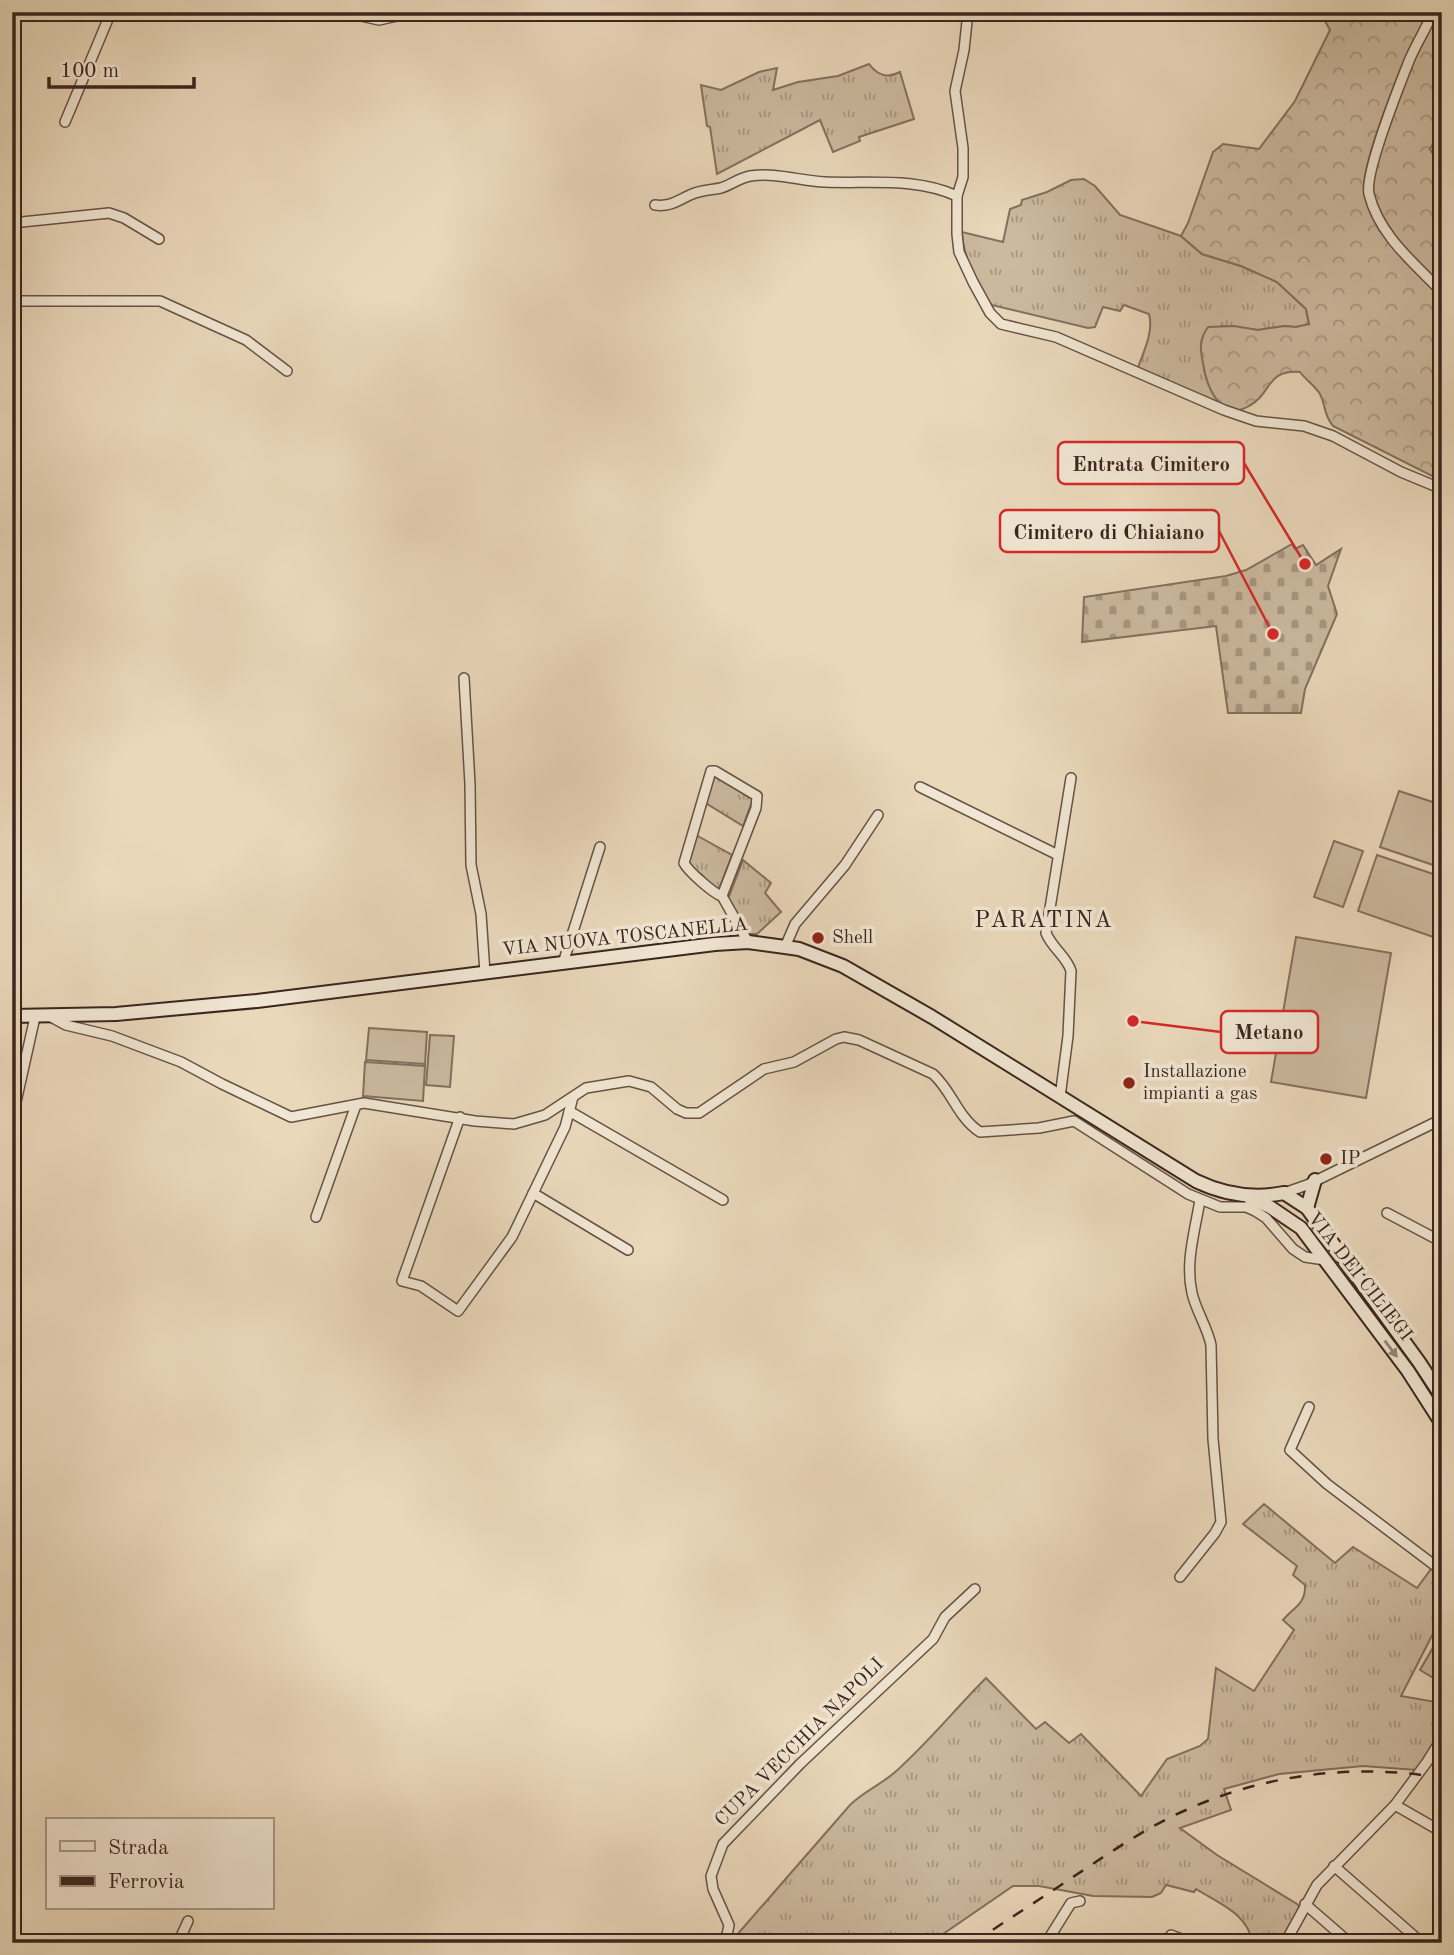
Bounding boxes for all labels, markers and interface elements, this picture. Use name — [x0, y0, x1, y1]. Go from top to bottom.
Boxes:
scale bar — [49, 46, 194, 90]
text: 100 m — [60, 61, 119, 82]
callout: Entrata Cimitero — [1058, 442, 1244, 484]
text: Entrata Cimitero — [1072, 455, 1230, 476]
callout: Cimitero di Chiaiano — [1000, 510, 1219, 552]
text: Cimitero di Chiaiano — [1013, 523, 1205, 544]
district label: PARATINA — [974, 909, 1114, 932]
street label: VIA NUOVA TOSCANELLA — [501, 916, 749, 960]
place label: Shell — [832, 929, 873, 948]
marker: Shell — [810, 930, 826, 946]
callout: Metano — [1221, 1011, 1318, 1053]
text: Metano — [1234, 1023, 1304, 1044]
place label: Installazione impianti a gas — [1143, 1063, 1258, 1104]
marker: Installazione impianti a gas — [1121, 1075, 1137, 1091]
place label: IP — [1340, 1150, 1360, 1169]
marker: IP — [1318, 1151, 1334, 1167]
street label: VIA DEI CILIEGI — [1303, 1209, 1415, 1345]
one-way arrow — [1384, 1340, 1398, 1358]
street label: CUPA VECCHIA NAPOLI — [712, 1655, 888, 1831]
legend — [46, 1818, 273, 1910]
text: Strada — [108, 1838, 169, 1859]
text: Ferrovia — [108, 1872, 184, 1893]

